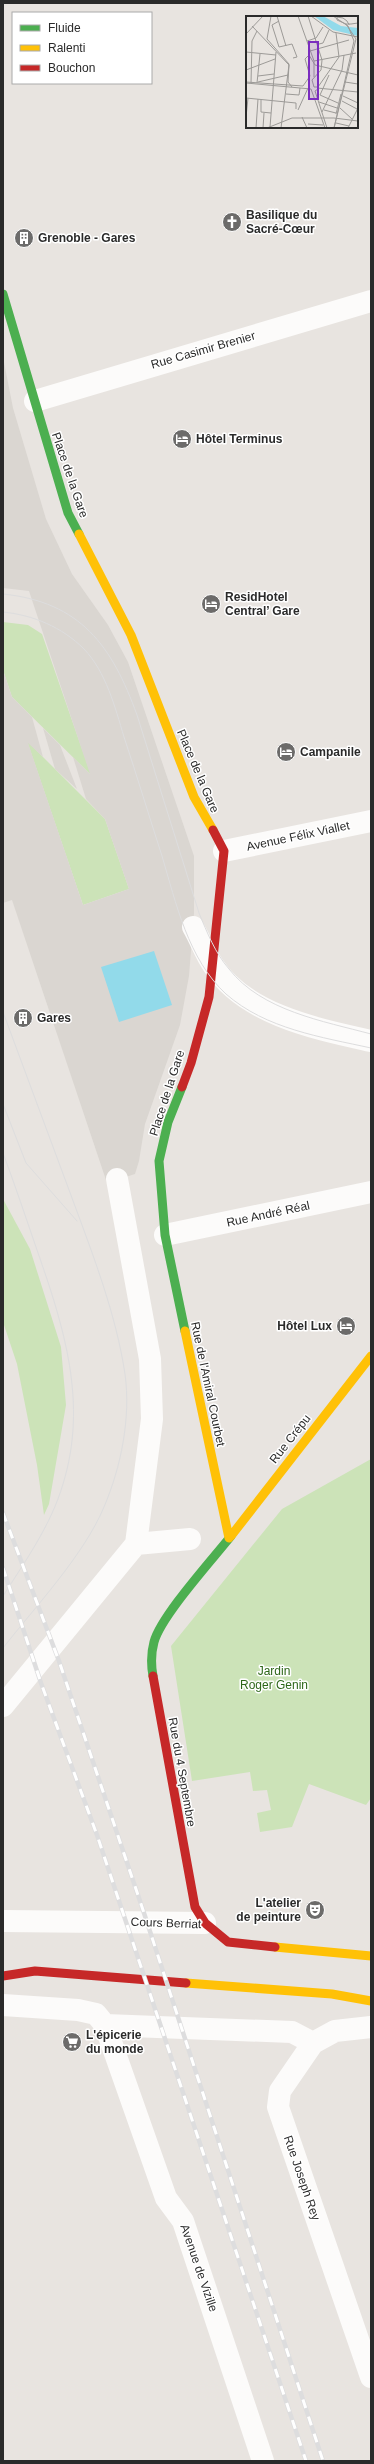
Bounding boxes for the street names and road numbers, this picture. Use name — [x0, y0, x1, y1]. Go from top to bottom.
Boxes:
street label: Rue Casimir Brenier — [149, 328, 257, 372]
street label: Place de la Gare — [49, 430, 91, 520]
street label: Place de la Gare — [174, 727, 222, 815]
street label: Avenue Félix Viallet — [245, 818, 351, 854]
street label: Place de la Gare — [147, 1048, 188, 1138]
street label: Rue André Réal — [225, 1198, 311, 1230]
street label: Rue de l'Amiral Courbet — [188, 1320, 228, 1448]
street label: Rue Crépu — [267, 1412, 313, 1466]
street label: Rue du 4 Septembre — [165, 1716, 199, 1828]
street label: Cours Berriat — [130, 1915, 202, 1931]
street label: Rue Joseph Rey — [281, 2134, 323, 2222]
street label: Avenue de Vizille — [177, 2222, 221, 2314]

